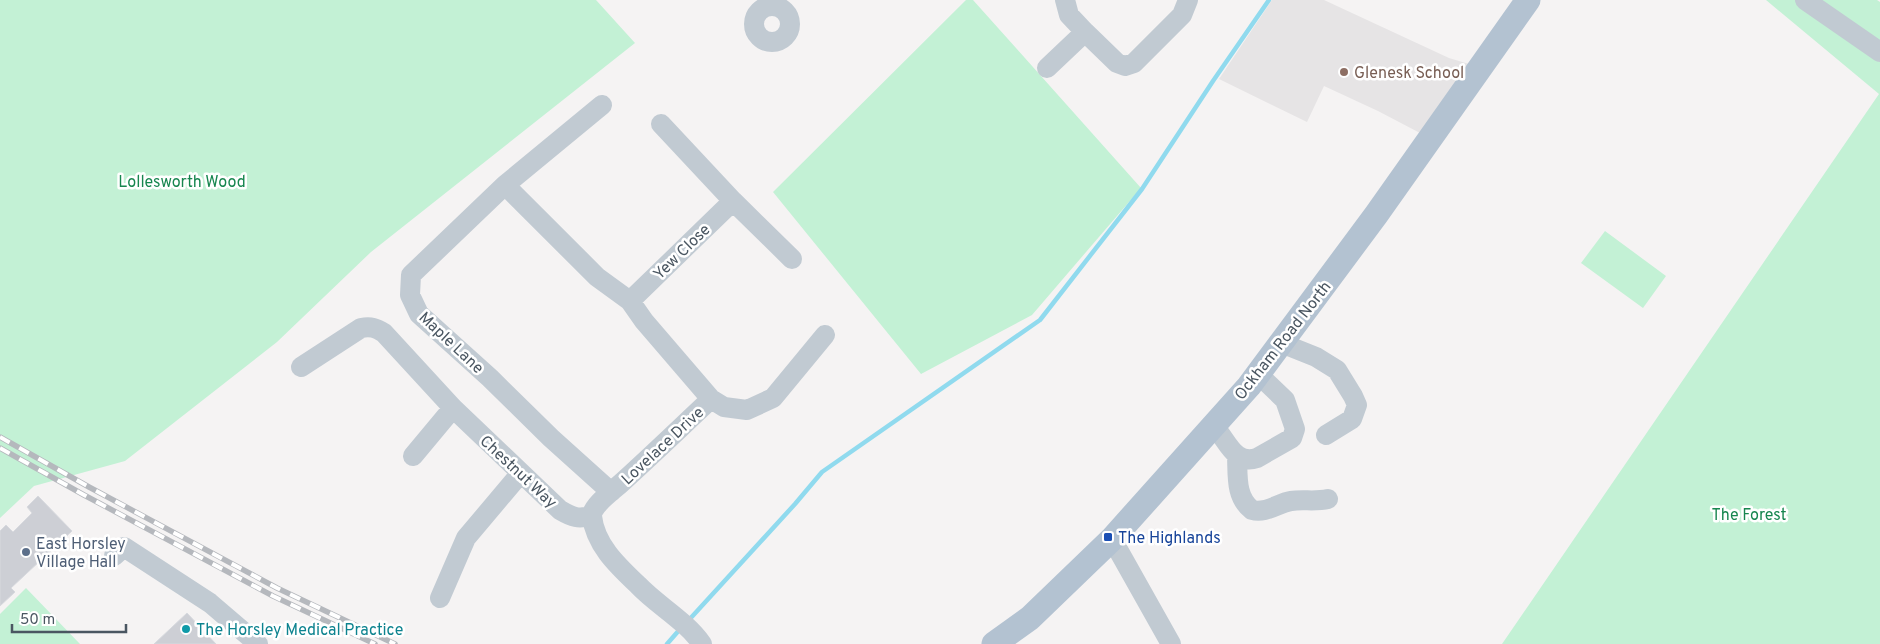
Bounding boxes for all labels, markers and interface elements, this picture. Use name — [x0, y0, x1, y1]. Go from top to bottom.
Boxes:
place label: Glenesk School — [1354, 64, 1464, 84]
marker: Glenesk School — [1338, 66, 1350, 78]
park label: Lollesworth Wood — [118, 173, 246, 193]
street label: Yew Close — [650, 220, 715, 285]
street label: Ockham Road North — [1231, 278, 1336, 405]
street label: Maple Lane — [414, 308, 487, 379]
street label: Lovelace Drive — [618, 403, 709, 490]
street label: Chestnut Way — [475, 432, 560, 513]
park label: The Forest — [1711, 506, 1787, 526]
place label: The Highlands — [1118, 529, 1221, 549]
marker: The Highlands — [1102, 531, 1114, 543]
place label: East Horsley Village Hall — [36, 535, 126, 573]
marker: East Horsley Village Hall — [20, 546, 32, 558]
scale bar — [12, 602, 126, 634]
text: 50 m — [20, 611, 55, 630]
place label: The Horsley Medical Practice — [196, 621, 403, 641]
marker: The Horsley Medical Practice — [180, 623, 192, 635]

